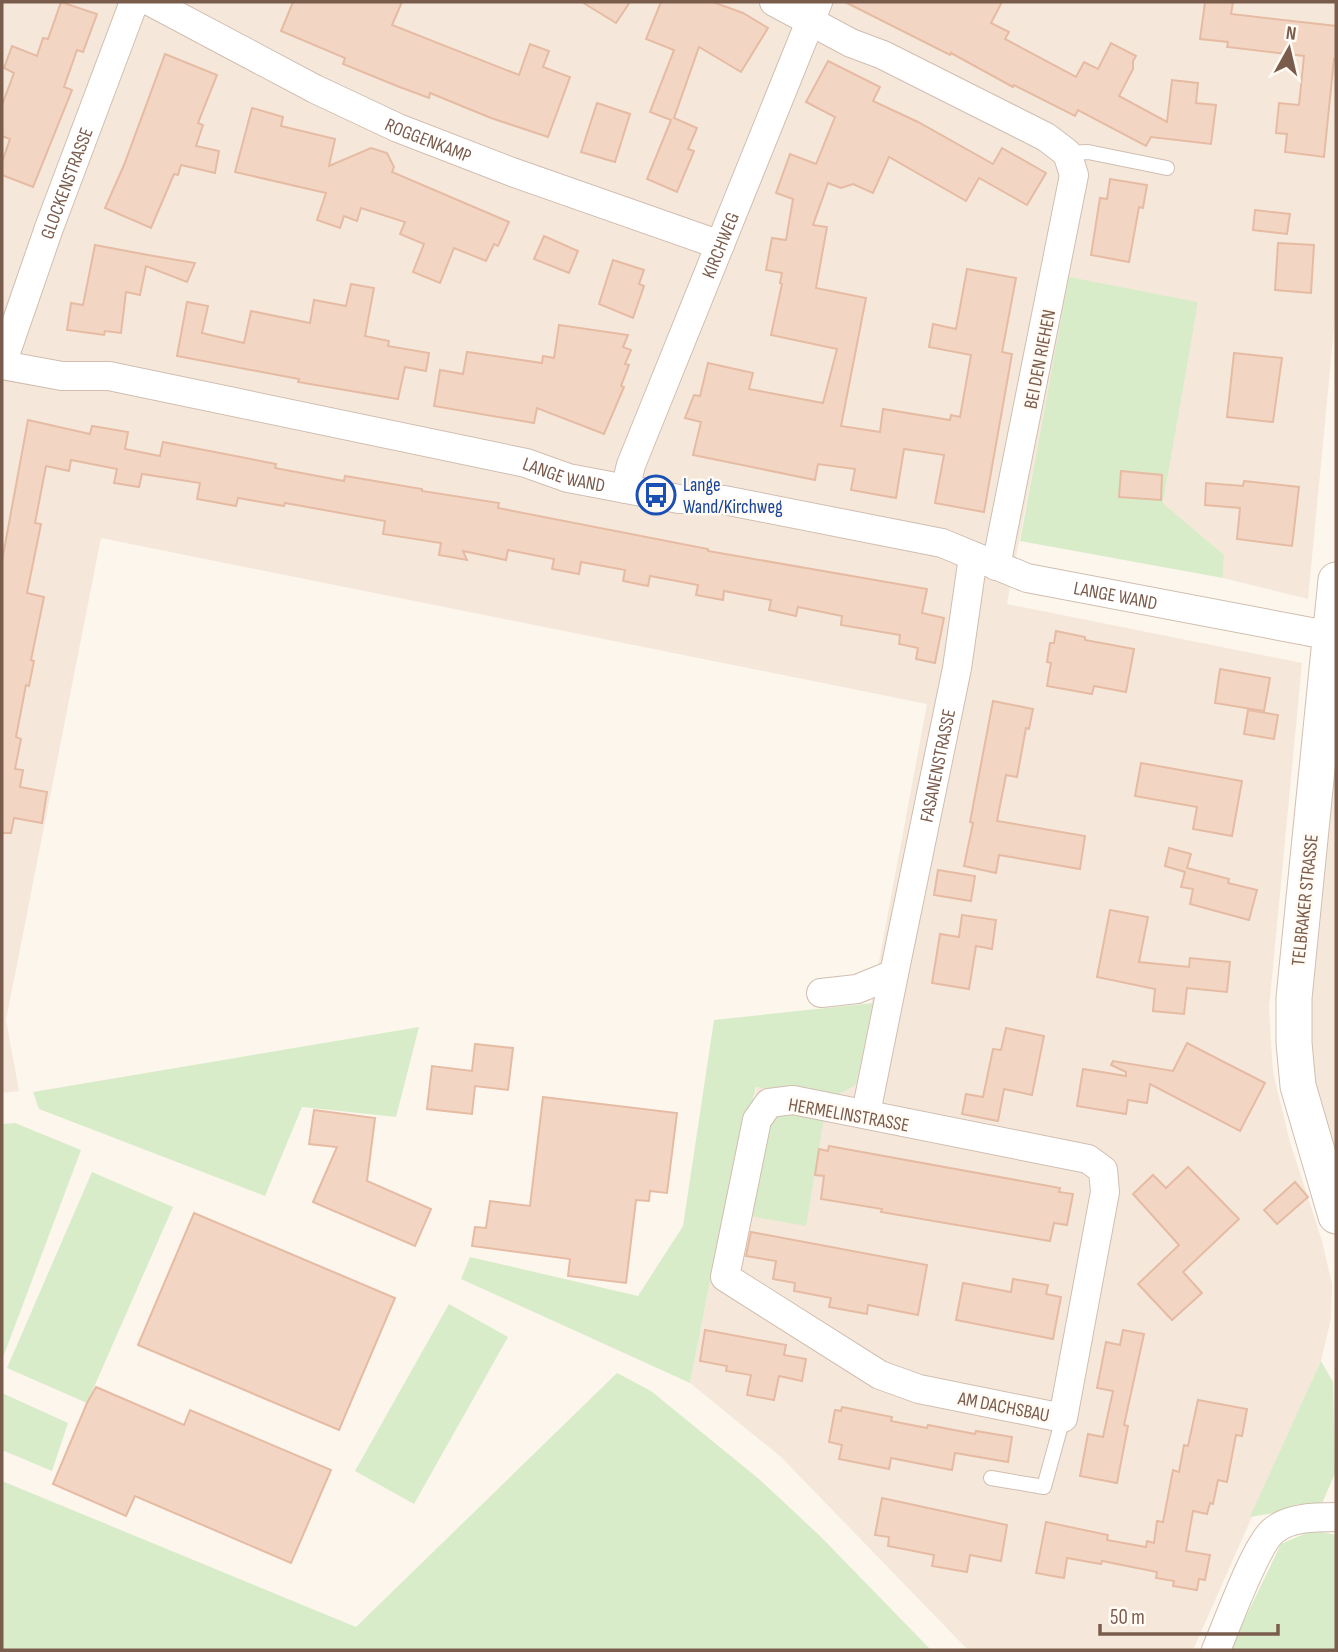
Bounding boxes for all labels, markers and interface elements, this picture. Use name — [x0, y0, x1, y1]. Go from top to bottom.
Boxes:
north arrow — [1254, 14, 1324, 84]
text: N — [1285, 22, 1298, 46]
street label: ROGGENKAMP — [381, 114, 474, 168]
street label: GLOCKENSTRASSE — [36, 125, 99, 242]
street label: KIRCHWEG — [698, 209, 745, 282]
street label: BEI DEN RIEHEN — [1020, 308, 1061, 411]
street label: LANGE WAND — [519, 453, 607, 498]
bus stop icon: Lange Wand/Kirchweg — [635, 474, 677, 516]
place label: Lange Wand/Kirchweg — [683, 474, 783, 519]
street label: LANGE WAND — [1072, 577, 1159, 616]
street label: FASANENSTRASSE — [916, 707, 961, 824]
street label: TELBRAKER STRASSE — [1287, 833, 1324, 967]
street label: HERMELINSTRASSE — [787, 1094, 911, 1137]
street label: AM DACHSBAU — [955, 1387, 1051, 1428]
scale bar — [1100, 1592, 1278, 1636]
text: 50 m — [1110, 1605, 1145, 1630]

